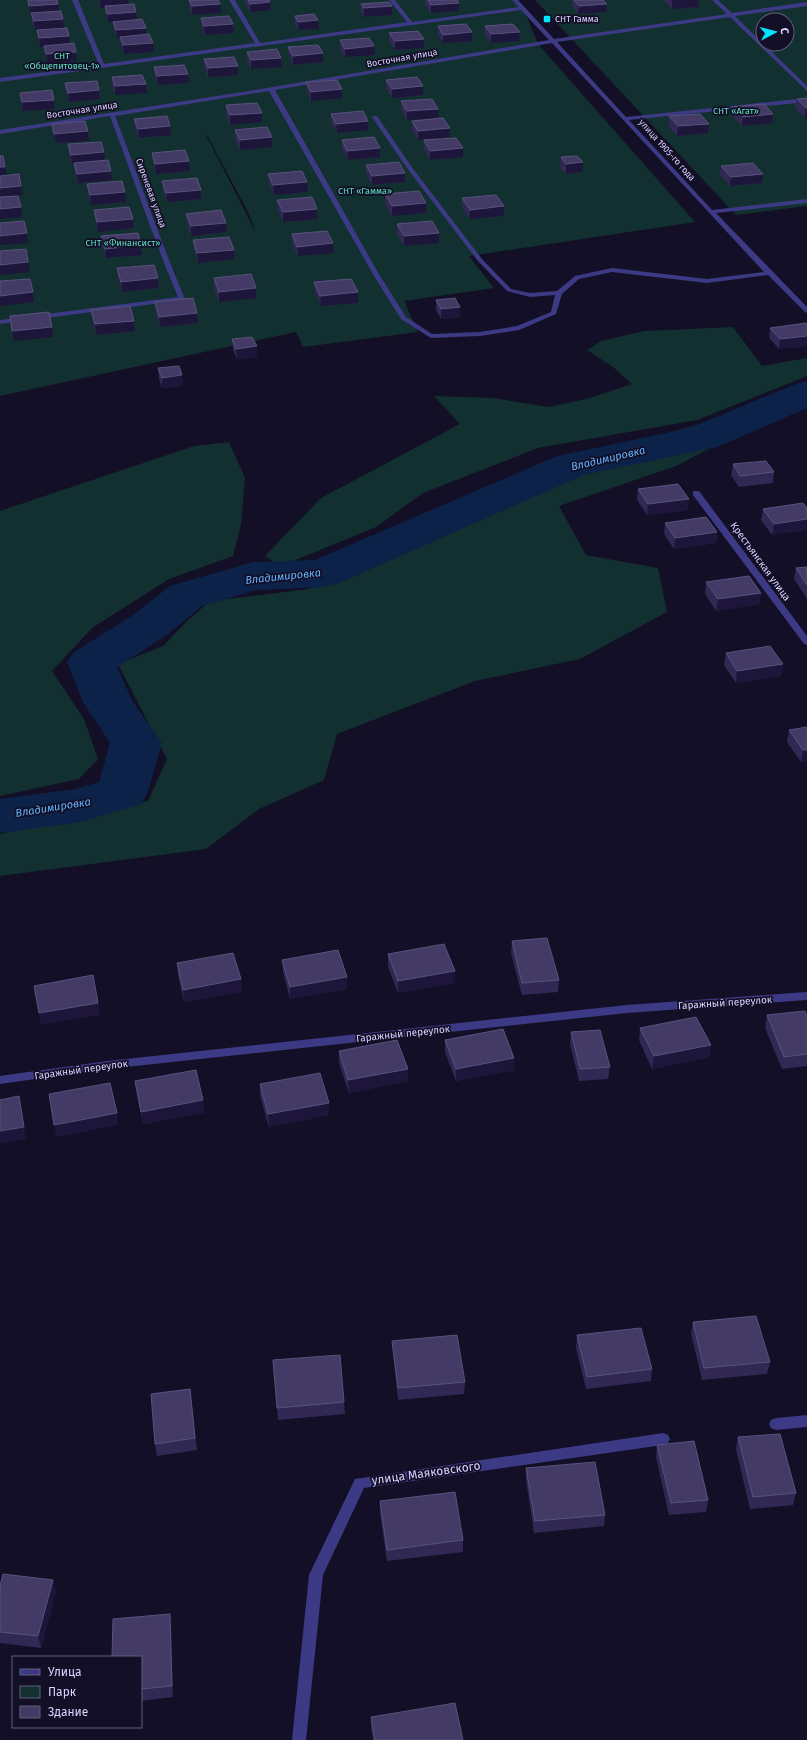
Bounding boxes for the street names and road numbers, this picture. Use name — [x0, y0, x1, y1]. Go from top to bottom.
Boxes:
street label: Восточная улица — [366, 47, 438, 69]
street label: Восточная улица — [46, 99, 118, 121]
street label: улица 1905-го года — [637, 117, 697, 183]
street label: Сиреневая улица — [134, 157, 168, 229]
street label: Крестьянская улица — [728, 520, 793, 603]
street label: Гаражный переулок — [678, 994, 773, 1012]
street label: Гаражный переулок — [356, 1023, 451, 1045]
street label: Гаражный переулок — [34, 1057, 129, 1082]
street label: улица Маяковского — [371, 1458, 481, 1488]

